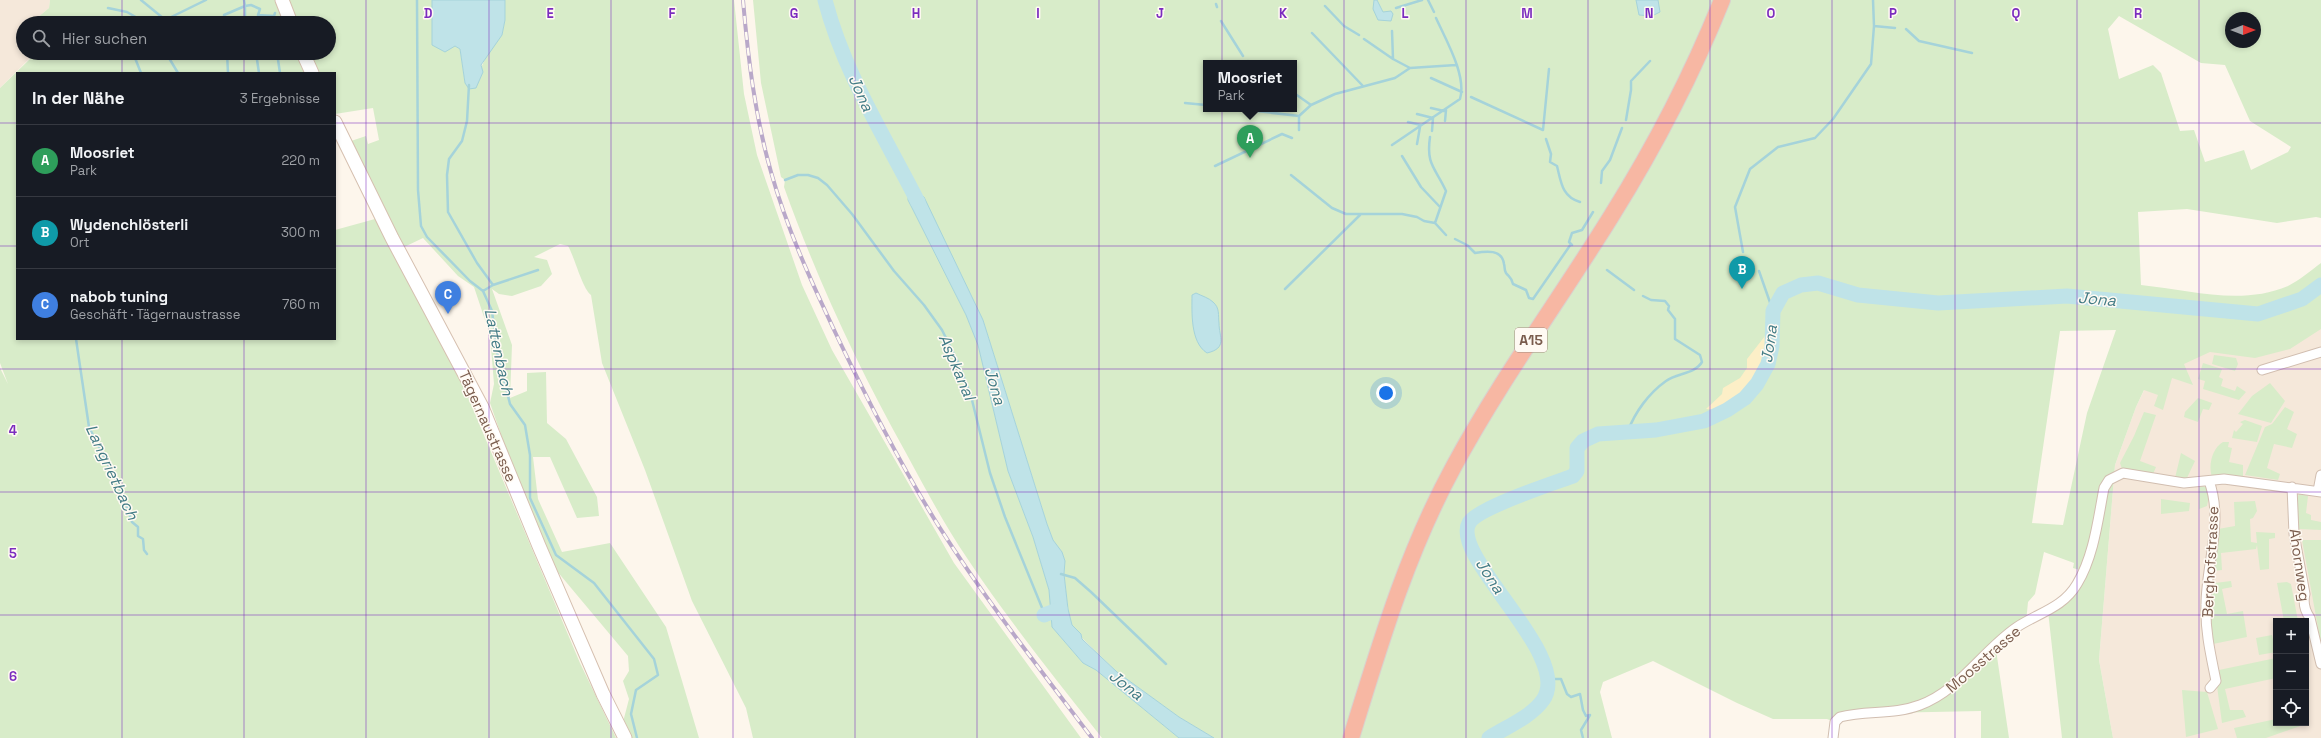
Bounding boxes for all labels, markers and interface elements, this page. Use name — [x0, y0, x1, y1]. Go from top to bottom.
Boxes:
text: D — [424, 5, 433, 22]
text: E — [546, 5, 554, 22]
text: F — [669, 5, 676, 22]
text: G — [790, 5, 798, 22]
text: H — [912, 5, 920, 22]
text: I — [1036, 5, 1040, 22]
text: J — [1156, 5, 1164, 22]
text: K — [1279, 5, 1288, 22]
text: L — [1401, 5, 1409, 22]
text: M — [1521, 5, 1533, 22]
text: N — [1645, 5, 1653, 22]
text: O — [1767, 5, 1776, 22]
text: P — [1889, 5, 1897, 22]
text: Q — [2012, 5, 2021, 22]
text: R — [2134, 5, 2142, 22]
north arrow — [2225, 12, 2261, 48]
search box — [16, 16, 336, 60]
icon: search — [30, 27, 52, 49]
text: Hier suchen — [62, 29, 147, 48]
popup — [1203, 60, 1297, 112]
text: Moosriet — [1218, 68, 1282, 87]
water label: Jona — [844, 71, 879, 115]
text: In der Nähe — [32, 87, 124, 109]
text: Park — [1218, 87, 1245, 104]
text: 3 Ergebnisse — [240, 90, 320, 107]
pin: A — [1237, 125, 1263, 158]
text: Moosriet — [70, 143, 135, 162]
text: A — [41, 152, 49, 169]
text: 220 m — [281, 152, 320, 169]
text: Park — [70, 162, 97, 179]
text: Wydenchlösterli — [70, 215, 188, 234]
text: B — [41, 224, 49, 241]
text: 300 m — [281, 224, 320, 241]
text: Ort — [70, 234, 90, 251]
pin: B — [1729, 256, 1755, 289]
pin: C — [435, 281, 461, 314]
text: nabob tuning — [70, 287, 168, 306]
water label: Jona — [2077, 287, 2118, 311]
text: C — [41, 296, 49, 313]
text: 760 m — [282, 296, 320, 313]
text: Geschäft · Tägernaustrasse — [70, 306, 240, 323]
water label: Lattenbach — [480, 307, 519, 399]
water label: Jona — [1756, 323, 1782, 364]
road number: A15 — [1515, 328, 1547, 352]
water label: Aspkanal — [934, 331, 981, 405]
water label: Jona — [980, 365, 1011, 408]
street label: Tägernaustrasse — [455, 367, 521, 485]
your location — [1376, 383, 1396, 403]
water label: Langrietbach — [81, 421, 144, 524]
text: 4 — [9, 422, 17, 439]
street label: Berghofstrasse — [2198, 506, 2222, 618]
street label: Ahornweg — [2286, 527, 2314, 603]
text: 5 — [9, 545, 17, 562]
water label: Jona — [1471, 554, 1510, 598]
map controls — [2273, 618, 2309, 726]
button: + — [2273, 618, 2309, 654]
street label: Moosstrasse — [1942, 621, 2024, 697]
button: − — [2273, 654, 2309, 690]
water label: Jona — [1105, 665, 1148, 705]
text: 6 — [9, 668, 17, 685]
button: locate — [2273, 690, 2309, 726]

